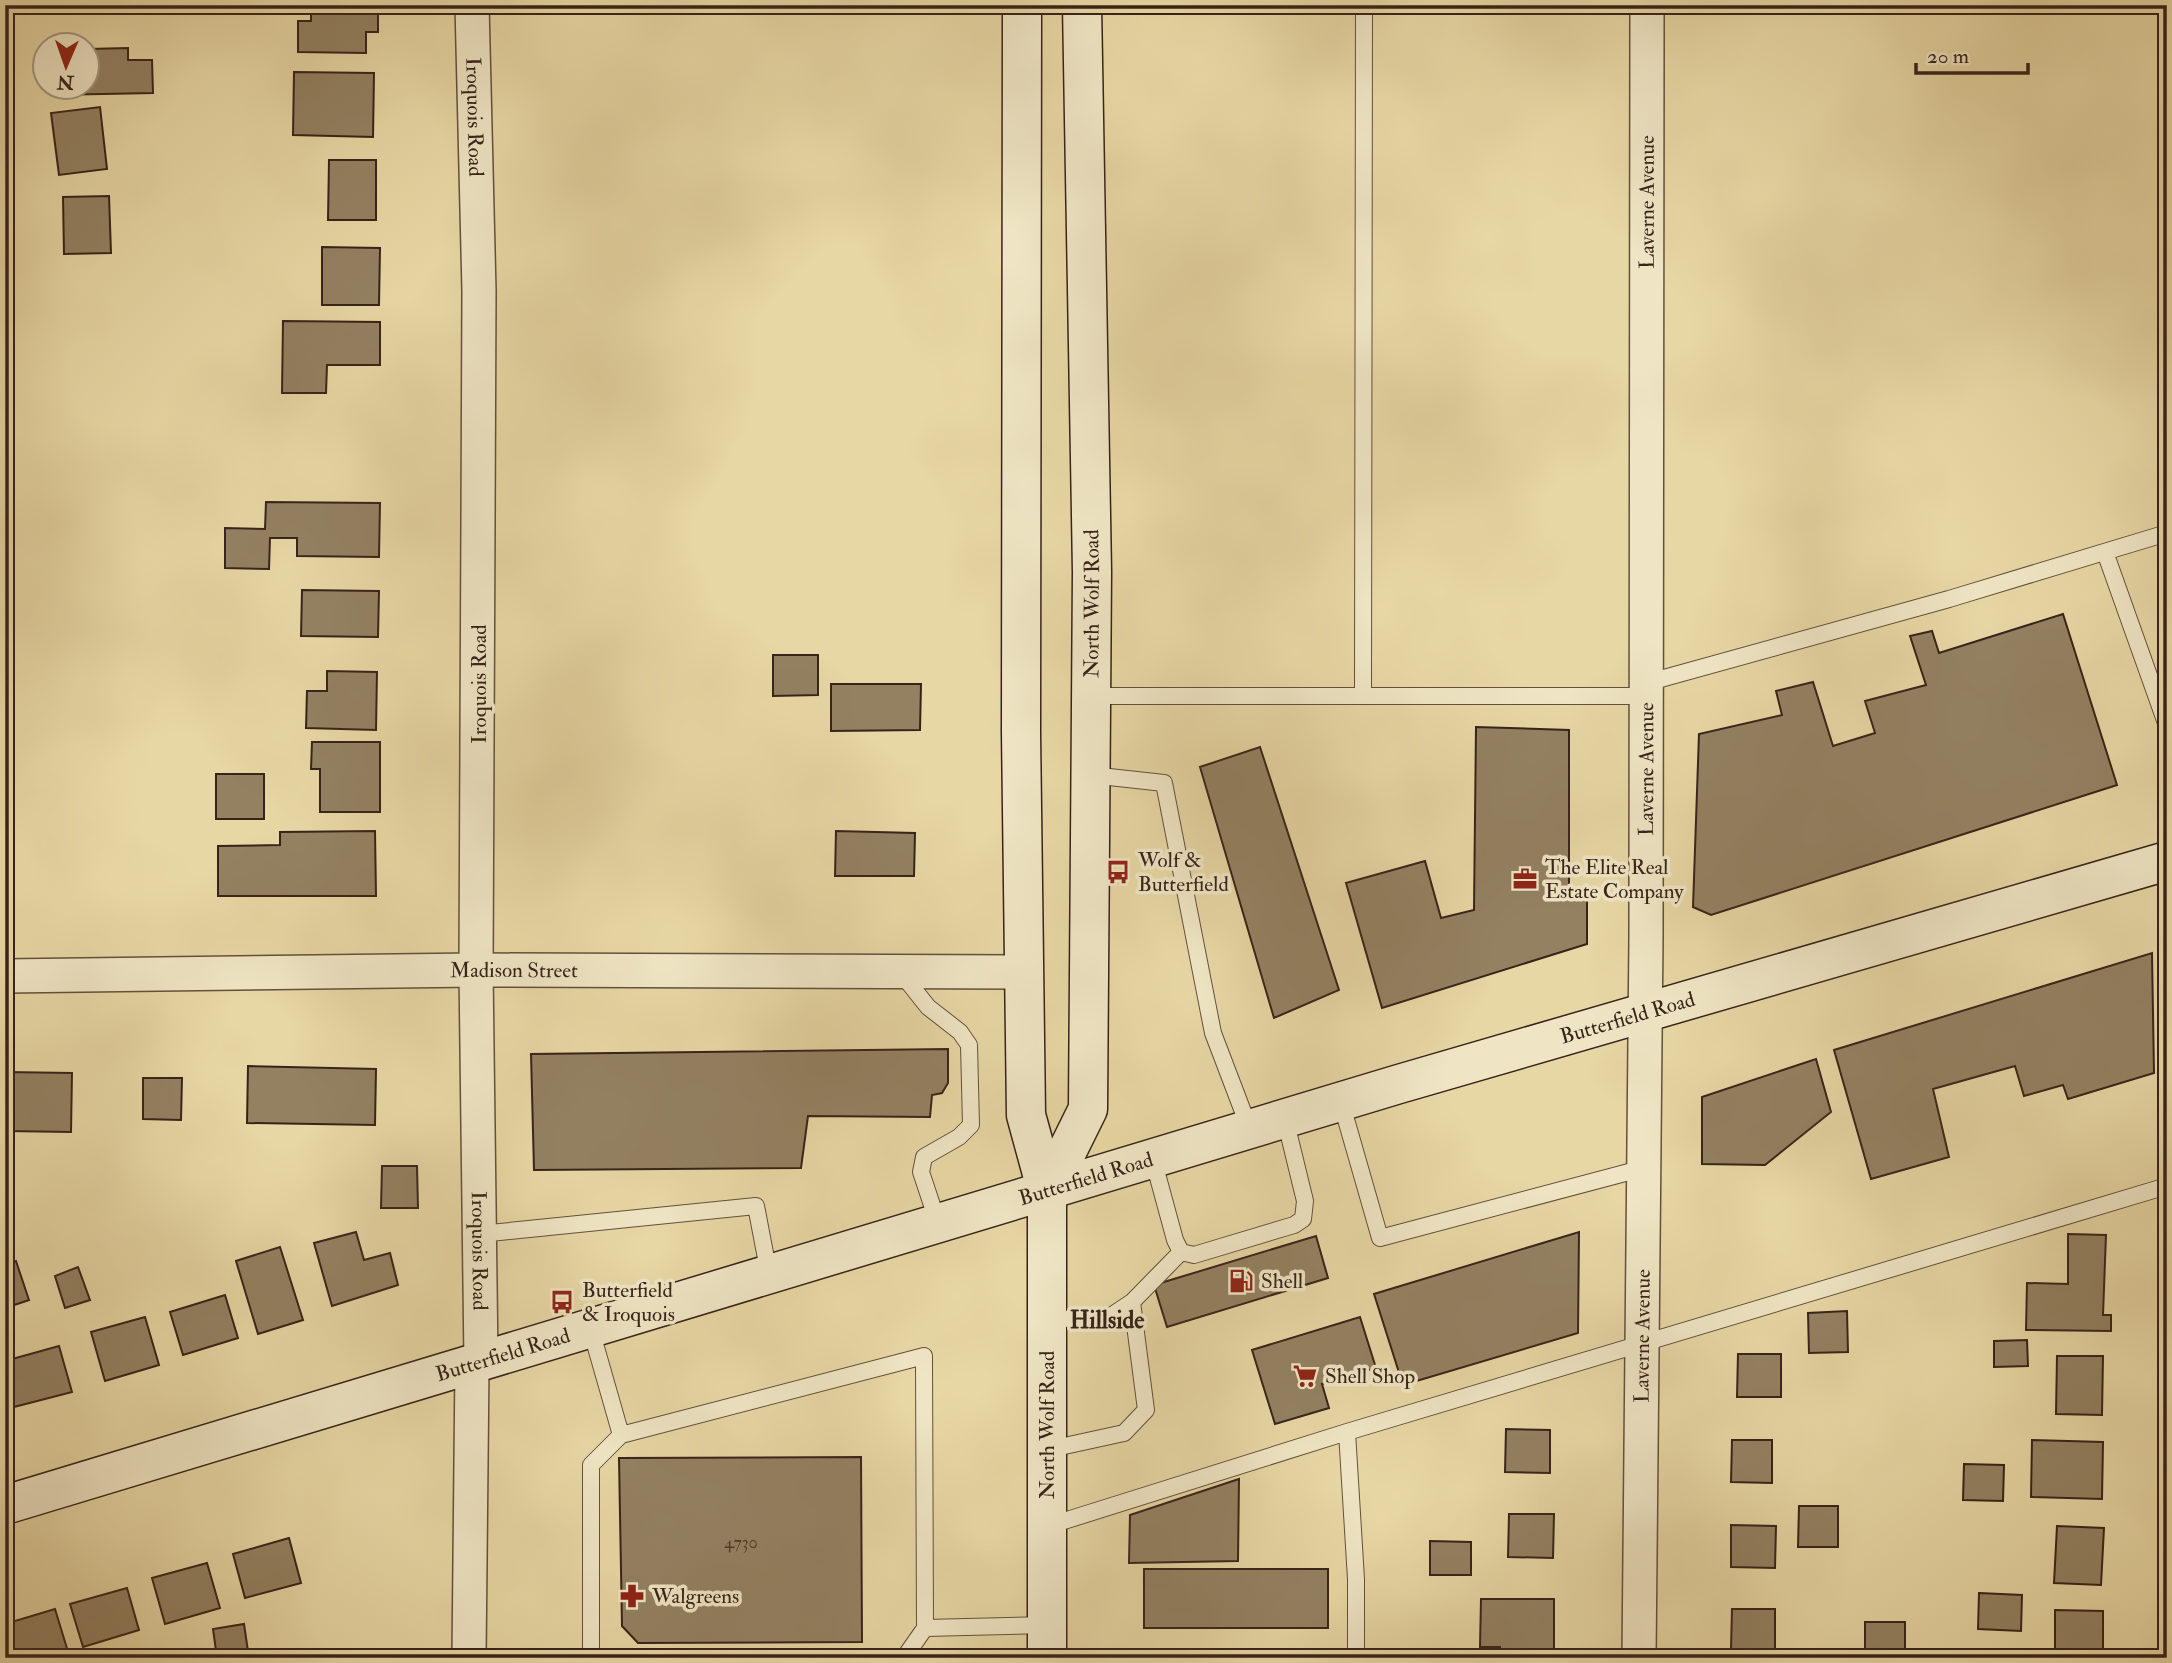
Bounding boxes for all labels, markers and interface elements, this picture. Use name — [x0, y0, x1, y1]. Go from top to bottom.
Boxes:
north arrow — [32, 32, 102, 102]
scale bar — [1916, 32, 2028, 76]
text: 20 m — [1927, 43, 1969, 70]
street label: Iroquois Road — [460, 57, 490, 178]
text: N — [56, 70, 75, 94]
street label: Laverne Avenue — [1633, 135, 1660, 269]
street label: North Wolf Road — [1078, 528, 1106, 678]
street label: Iroquois Road — [466, 624, 493, 744]
street label: Laverne Avenue — [1633, 702, 1660, 836]
place label: Wolf & Butterfield — [1137, 847, 1229, 898]
place label: The Elite Real Estate Company — [1545, 854, 1684, 905]
bus stop icon: Wolf & Butterfield — [1104, 858, 1132, 886]
office icon: The Elite Real Estate Company — [1511, 865, 1539, 893]
street label: Madison Street — [450, 956, 578, 984]
street label: Butterfield Road — [1557, 985, 1699, 1050]
street label: Butterfield Road — [1015, 1145, 1157, 1212]
street label: Iroquois Road — [465, 1191, 494, 1311]
fuel station icon: Shell — [1227, 1267, 1255, 1295]
place label: Shell — [1261, 1268, 1304, 1295]
street label: Laverne Avenue — [1628, 1269, 1656, 1403]
place label: Butterfield & Iroquois — [582, 1277, 675, 1328]
bus stop icon: Butterfield & Iroquois — [548, 1288, 576, 1316]
district label: Hillside — [1070, 1305, 1144, 1336]
street label: Butterfield Road — [432, 1321, 574, 1388]
street label: North Wolf Road — [1034, 1350, 1061, 1499]
supermarket icon: Shell Shop — [1291, 1362, 1319, 1390]
place label: Shell Shop — [1325, 1363, 1415, 1390]
house number: 4730 — [724, 1531, 758, 1554]
pharmacy icon: Walgreens — [618, 1582, 646, 1610]
place label: Walgreens — [651, 1583, 739, 1610]

